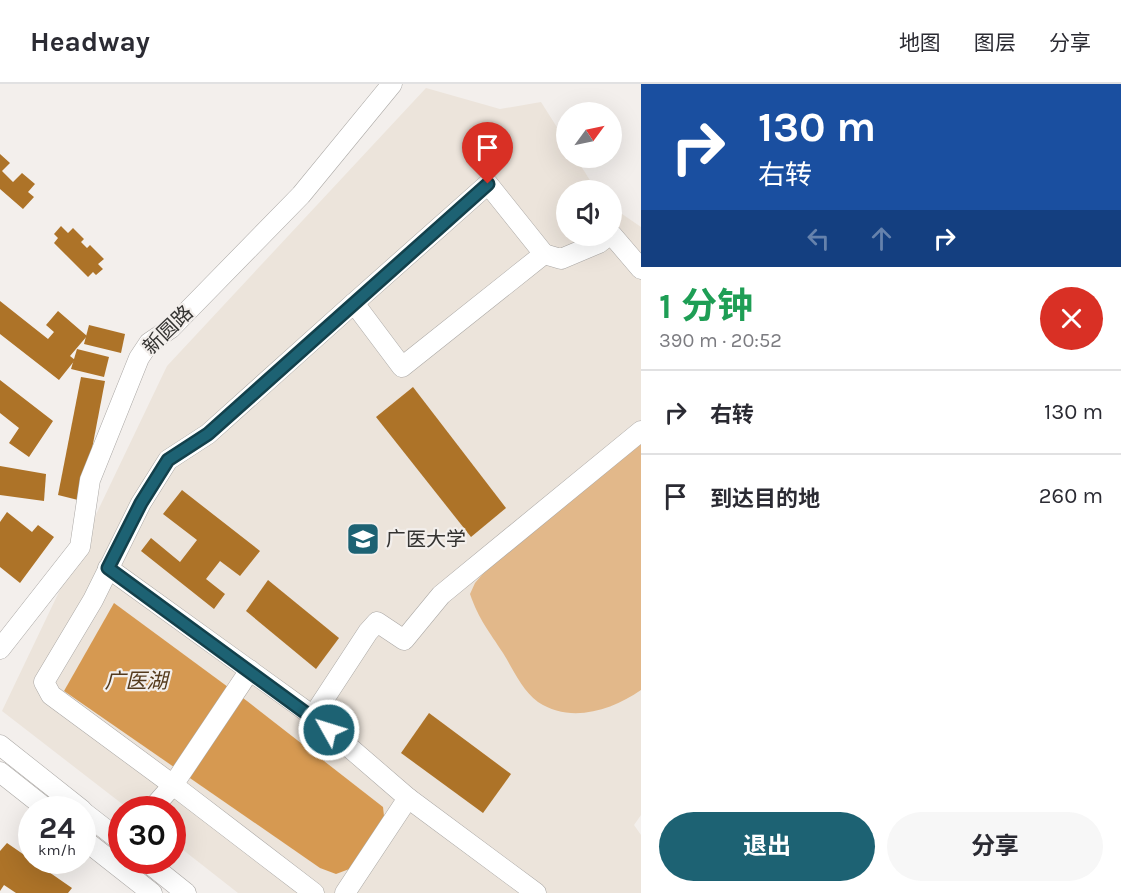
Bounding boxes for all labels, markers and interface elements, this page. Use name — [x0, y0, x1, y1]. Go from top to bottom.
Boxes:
text: Headway — [30, 25, 150, 58]
text: 地图 — [899, 31, 941, 55]
text: 图层 — [974, 31, 1016, 55]
text: 分享 — [1049, 31, 1091, 55]
north arrow — [556, 102, 622, 168]
map controls — [556, 102, 622, 246]
text: 130 m — [758, 102, 876, 152]
icon: right — [659, 108, 737, 186]
pin — [462, 122, 513, 184]
icon: arrive — [471, 131, 504, 164]
text: 右转 — [758, 159, 812, 191]
button: sound — [556, 180, 622, 246]
icon: left — [802, 222, 835, 255]
icon: ahead — [865, 222, 898, 255]
icon: right — [928, 222, 961, 255]
text: 1 分钟 — [659, 285, 753, 327]
button: close — [1040, 287, 1103, 350]
street label: 新圆路 — [138, 301, 198, 359]
text: 390 m · 20:52 — [659, 329, 782, 352]
icon: right — [659, 396, 692, 429]
text: 130 m — [1044, 399, 1103, 425]
text: 右转 — [710, 402, 754, 428]
icon: arrive — [659, 480, 692, 513]
text: 260 m — [1039, 483, 1103, 509]
text: 到达目的地 — [710, 486, 820, 512]
school or university icon: 广医大学 — [345, 521, 381, 557]
place label: 广医大学 — [386, 528, 466, 551]
water label: 广医湖 — [105, 669, 170, 693]
position arrow — [297, 698, 361, 762]
speed limit sign: 30 — [108, 796, 186, 874]
text: 24 — [39, 810, 75, 846]
button: 退出 — [659, 812, 875, 881]
button: 分享 — [887, 812, 1103, 881]
text: km/h — [38, 841, 76, 859]

